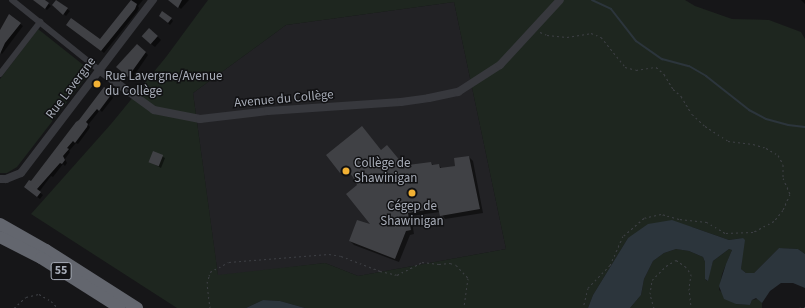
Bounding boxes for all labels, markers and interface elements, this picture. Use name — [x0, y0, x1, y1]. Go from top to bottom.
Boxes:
street label: Rue Lavergne — [43, 54, 99, 122]
place label: Rue Lavergne/Avenue du Collège — [105, 69, 222, 100]
marker: Rue Lavergne/Avenue du Collège — [92, 79, 102, 89]
street label: Avenue du Collège — [234, 87, 334, 111]
place label: Collège de Shawinigan — [354, 156, 417, 187]
marker: Collège de Shawinigan — [341, 166, 351, 176]
marker: Cégep de Shawinigan — [407, 188, 417, 198]
place label: Cégep de Shawinigan — [380, 199, 444, 230]
road number: 55 — [50, 261, 72, 281]

